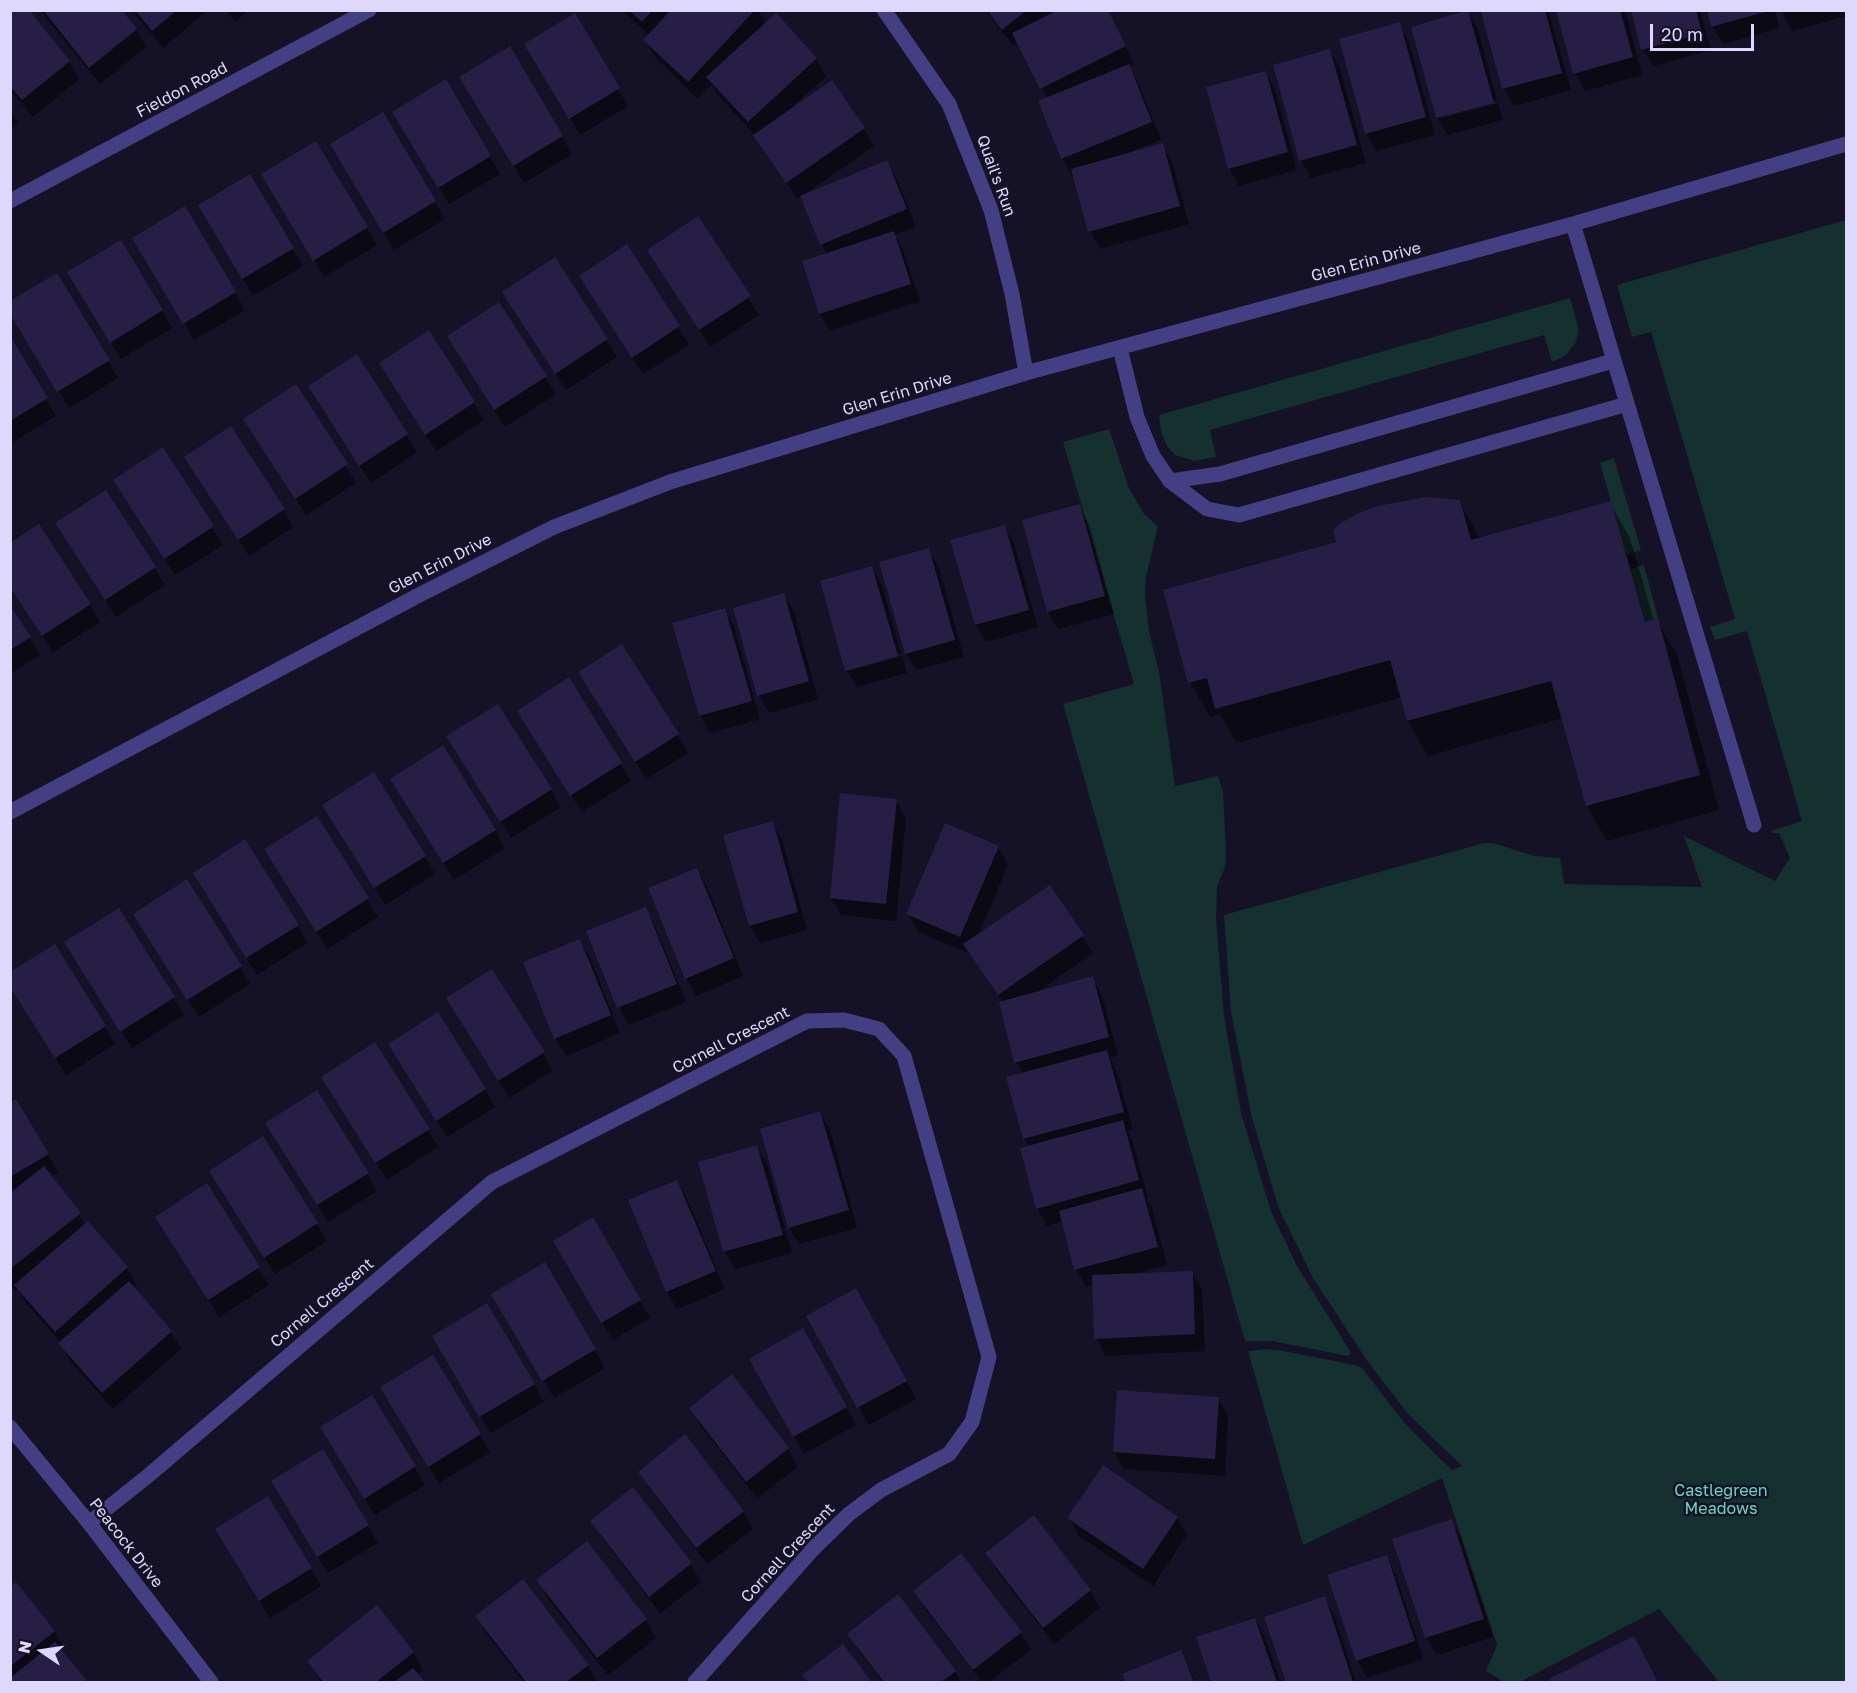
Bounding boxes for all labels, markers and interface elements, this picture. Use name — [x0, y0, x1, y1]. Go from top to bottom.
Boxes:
scale bar — [1653, 12, 1756, 50]
text: 20 m — [1661, 23, 1703, 45]
street label: Fieldon Road — [133, 58, 231, 122]
street label: Quail's Run — [972, 133, 1020, 219]
street label: Glen Erin Drive — [1309, 238, 1423, 286]
street label: Glen Erin Drive — [840, 368, 954, 420]
street label: Glen Erin Drive — [385, 530, 495, 598]
street label: Cornell Crescent — [669, 1002, 793, 1078]
street label: Cornell Crescent — [266, 1254, 378, 1352]
park label: Castlegreen Meadows — [1674, 1481, 1768, 1519]
street label: Peacock Drive — [85, 1494, 167, 1592]
street label: Cornell Crescent — [737, 1499, 839, 1607]
north arrow — [12, 1621, 72, 1681]
text: N — [13, 1639, 36, 1655]

